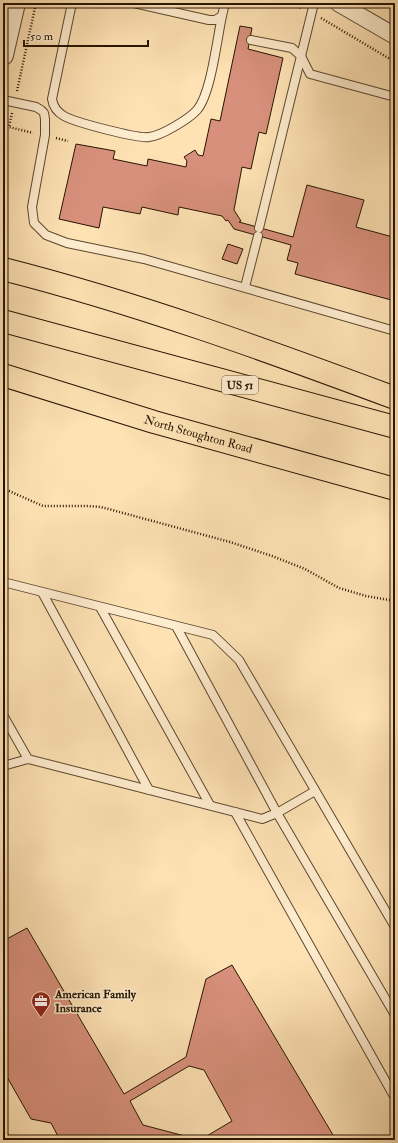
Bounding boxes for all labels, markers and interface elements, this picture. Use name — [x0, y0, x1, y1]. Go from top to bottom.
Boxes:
scale bar — [24, 22, 148, 48]
text: 50 m — [30, 29, 54, 44]
road number: US 51 — [222, 376, 258, 394]
street label: North Stoughton Road — [142, 412, 254, 457]
place label: American Family Insurance — [54, 987, 137, 1016]
office icon: American Family Insurance — [30, 990, 52, 1018]

